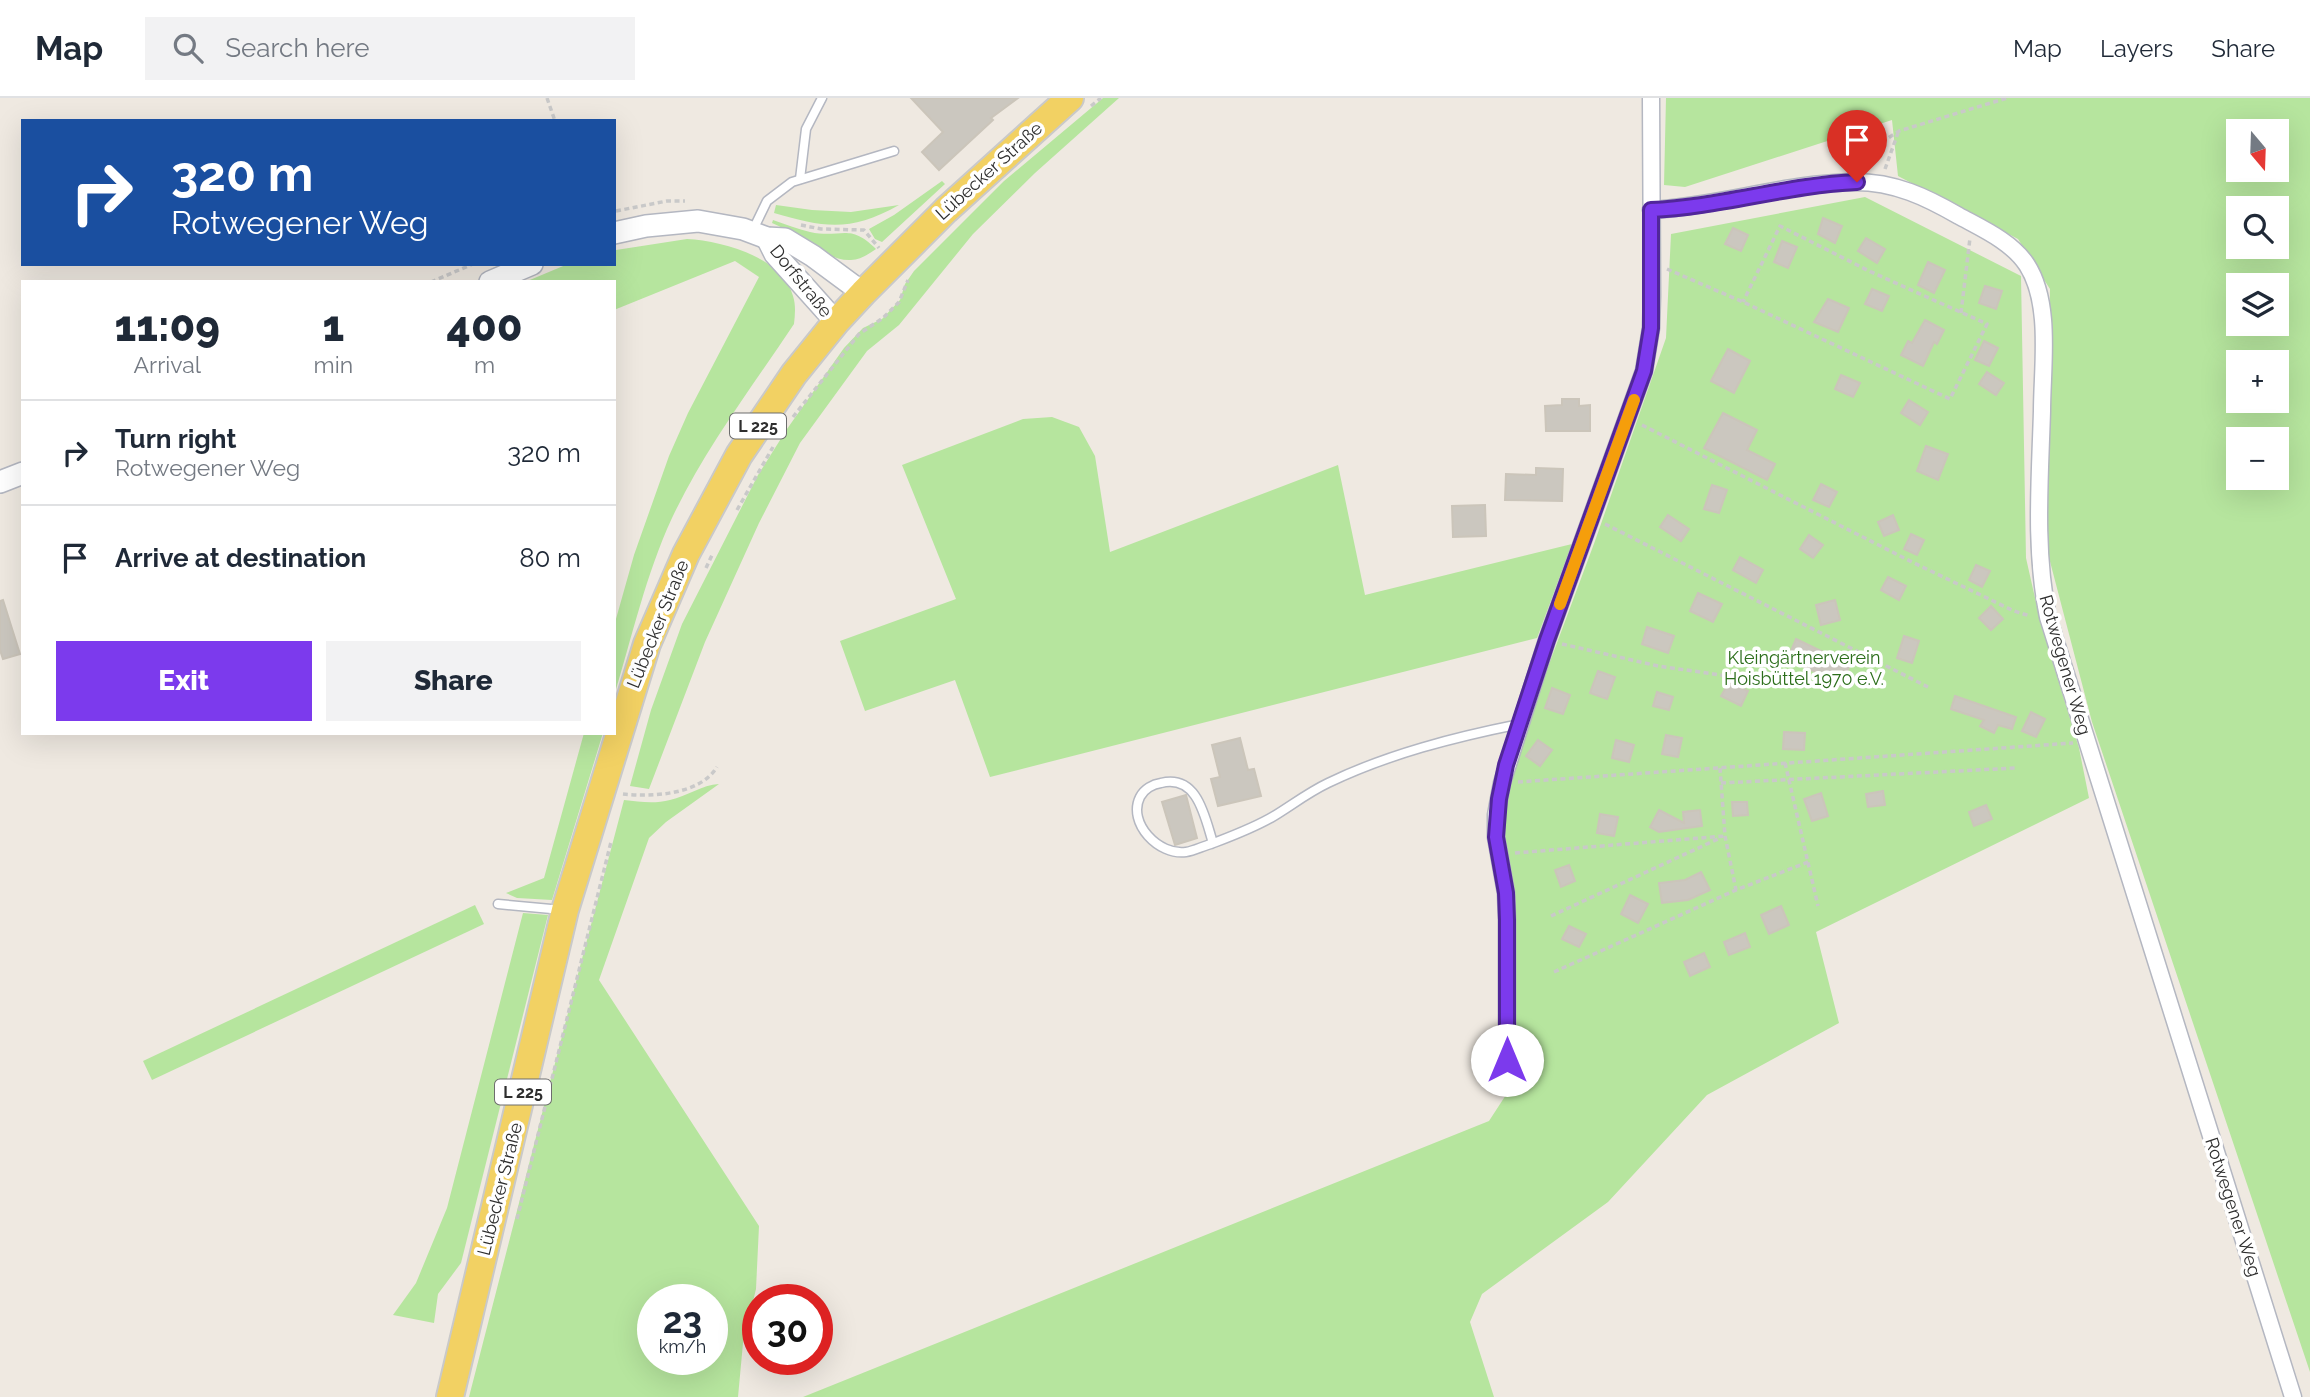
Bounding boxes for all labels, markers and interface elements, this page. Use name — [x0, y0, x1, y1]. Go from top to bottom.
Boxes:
search box — [145, 17, 635, 80]
text: Map — [35, 29, 103, 68]
icon: search — [169, 29, 207, 67]
text: Search here — [225, 33, 370, 63]
text: Map — [2013, 34, 2062, 63]
text: Layers — [2100, 34, 2173, 63]
text: Share — [2211, 34, 2275, 63]
pin — [1827, 110, 1887, 182]
street label: Lübecker Straße — [931, 117, 1047, 224]
north arrow — [2226, 119, 2289, 182]
map controls — [2226, 119, 2289, 490]
icon: arrive — [1838, 121, 1876, 159]
text: 320 m — [171, 145, 313, 202]
icon: right — [56, 147, 147, 238]
button: search — [2226, 196, 2289, 259]
text: Rotwegener Weg — [171, 204, 429, 241]
street label: Dorfstraße — [766, 240, 837, 321]
button: layers — [2226, 273, 2289, 336]
text: 11:09 — [115, 302, 220, 351]
text: 1 — [322, 302, 344, 351]
text: 400 — [447, 302, 522, 351]
button: + — [2226, 350, 2289, 413]
text: Arrival — [134, 351, 201, 378]
text: min — [314, 351, 353, 378]
text: m — [474, 351, 495, 378]
road number: L 225 — [730, 414, 786, 438]
text: Turn right — [115, 424, 236, 454]
button: − — [2226, 427, 2289, 490]
icon: right — [56, 434, 94, 472]
text: 320 m — [507, 438, 581, 468]
text: Rotwegener Weg — [115, 454, 300, 481]
icon: arrive — [56, 539, 94, 577]
text: Arrive at destination — [115, 543, 366, 573]
text: 80 m — [519, 543, 581, 573]
street label: Lübecker Straße — [622, 556, 693, 691]
street label: Rotwegener Weg — [2035, 592, 2096, 737]
button: Exit — [56, 641, 312, 721]
button: Share — [326, 641, 581, 721]
park label: Kleingärtnerverein Hoisbüttel 1970 e.V. — [1724, 647, 1884, 689]
position arrow — [1470, 1023, 1544, 1097]
road number: L 225 — [495, 1080, 551, 1104]
street label: Lübecker Straße — [473, 1120, 526, 1257]
street label: Rotwegener Weg — [2201, 1135, 2266, 1279]
speed limit sign: 30 — [742, 1284, 833, 1375]
text: 23 — [663, 1300, 702, 1341]
text: km/h — [659, 1336, 706, 1357]

